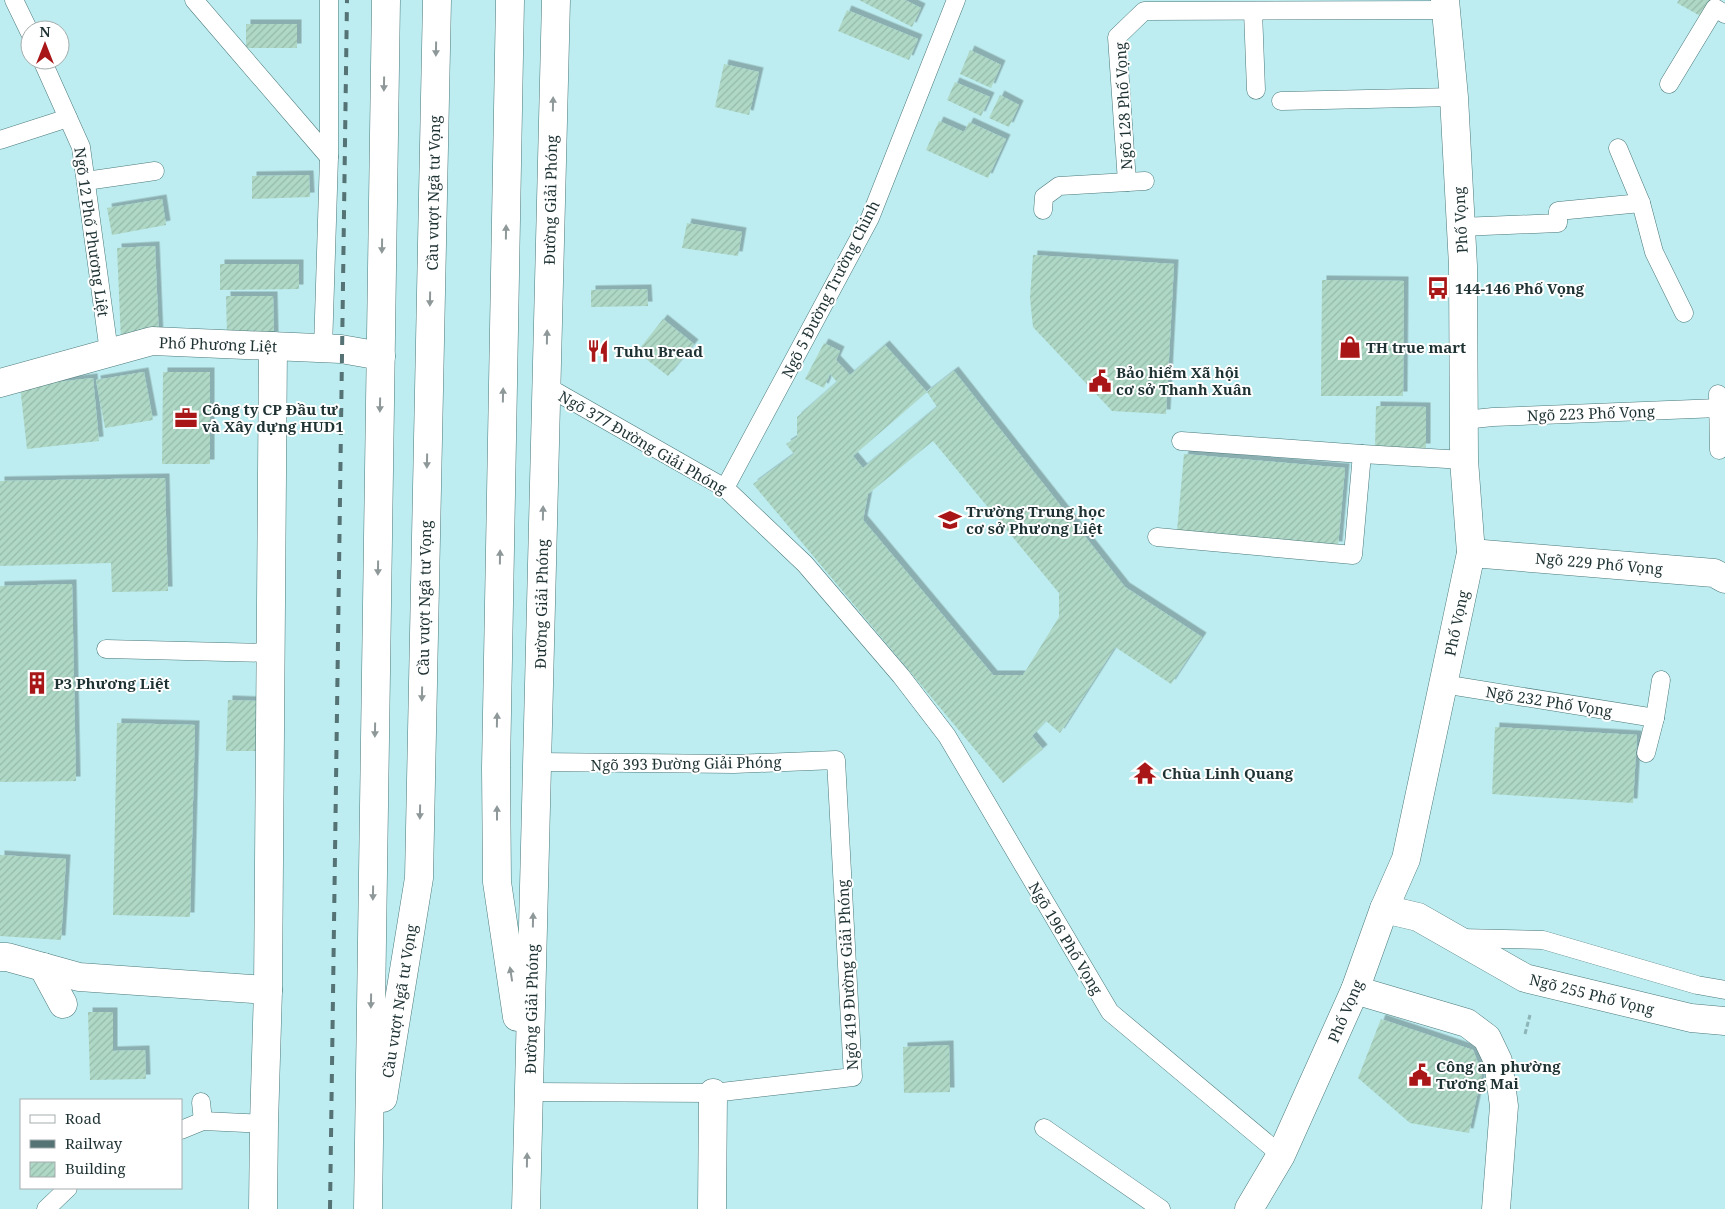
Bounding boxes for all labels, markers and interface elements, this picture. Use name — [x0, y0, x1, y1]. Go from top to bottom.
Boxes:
north arrow — [20, 20, 70, 70]
text: N — [39, 22, 51, 41]
one-way arrow — [431, 41, 439, 57]
street label: Ngõ 128 Phố Vọng — [1110, 42, 1136, 170]
one-way arrow — [380, 76, 388, 92]
one-way arrow — [549, 96, 557, 112]
street label: Cầu vượt Ngã tư Vọng — [422, 115, 444, 271]
street label: Đường Giải Phóng — [539, 135, 561, 265]
street label: Ngõ 12 Phố Phương Liệt — [70, 146, 114, 318]
street label: Phố Vọng — [1448, 186, 1472, 254]
street label: Ngõ 5 Đường Trường Chinh — [776, 196, 884, 381]
one-way arrow — [502, 224, 510, 240]
one-way arrow — [378, 238, 386, 254]
bus stop icon: 144-146 Phố Vọng — [1425, 275, 1451, 301]
place label: 144-146 Phố Vọng — [1455, 278, 1585, 298]
one-way arrow — [426, 291, 434, 307]
one-way arrow — [543, 329, 551, 345]
street label: Phố Phương Liệt — [158, 332, 278, 356]
shop icon: TH true mart — [1337, 334, 1363, 360]
place label: TH true mart — [1366, 337, 1466, 357]
restaurant icon: Tuhu Bread — [585, 338, 611, 364]
place label: Tuhu Bread — [614, 341, 703, 361]
place label: Bảo hiểm Xã hội cơ sở Thanh Xuân — [1116, 362, 1252, 399]
public building icon: Bảo hiểm Xã hội cơ sở Thanh Xuân — [1087, 368, 1113, 394]
street label: Ngõ 377 Đường Giải Phóng — [555, 386, 731, 498]
one-way arrow — [499, 387, 507, 403]
one-way arrow — [376, 397, 384, 413]
place label: Công ty CP Đầu tư và Xây dựng HUD1 — [202, 399, 344, 436]
street label: Ngõ 223 Phố Vọng — [1527, 401, 1655, 425]
office icon: Công ty CP Đầu tư và Xây dựng HUD1 — [173, 405, 199, 431]
one-way arrow — [423, 453, 431, 469]
place label: Trường Trung học cơ sở Phương Liệt — [966, 501, 1105, 538]
one-way arrow — [539, 505, 547, 521]
school or university icon: Trường Trung học cơ sở Phương Liệt — [937, 507, 963, 533]
street label: Cầu vượt Ngã tư Vọng — [413, 520, 435, 676]
street label: Đường Giải Phóng — [530, 539, 552, 669]
street label: Ngõ 229 Phố Vọng — [1534, 547, 1664, 579]
one-way arrow — [496, 549, 504, 565]
one-way arrow — [373, 560, 381, 576]
street label: Phố Vọng — [1439, 588, 1473, 658]
building icon: P3 Phương Liệt — [24, 670, 50, 696]
place label: P3 Phương Liệt — [54, 673, 170, 693]
street label: Ngõ 232 Phố Vọng — [1484, 681, 1614, 721]
one-way arrow — [418, 686, 426, 702]
one-way arrow — [493, 711, 501, 727]
one-way arrow — [371, 722, 379, 738]
street label: Ngõ 393 Đường Giải Phóng — [590, 751, 782, 775]
temple icon: Chùa Linh Quang — [1132, 760, 1158, 786]
place label: Chùa Linh Quang — [1162, 763, 1294, 783]
one-way arrow — [416, 804, 424, 820]
one-way arrow — [493, 805, 501, 821]
street label: Ngõ 196 Phố Vọng — [1024, 878, 1108, 998]
street label: Ngõ 419 Đường Giải Phóng — [832, 879, 862, 1071]
one-way arrow — [369, 885, 377, 901]
one-way arrow — [529, 912, 537, 928]
street label: Cầu vượt Ngã tư Vọng — [377, 923, 421, 1079]
street label: Đường Giải Phóng — [520, 944, 542, 1074]
one-way arrow — [507, 966, 515, 982]
street label: Ngõ 255 Phố Vọng — [1528, 969, 1656, 1019]
street label: Phố Vọng — [1323, 976, 1367, 1046]
one-way arrow — [367, 993, 375, 1009]
place label: Công an phường Tương Mai — [1436, 1056, 1561, 1093]
public building icon: Công an phường Tương Mai — [1407, 1062, 1433, 1088]
legend — [20, 1099, 182, 1189]
text: Road — [65, 1108, 101, 1128]
text: Railway — [65, 1133, 123, 1153]
one-way arrow — [523, 1152, 531, 1168]
text: Building — [65, 1158, 126, 1178]

